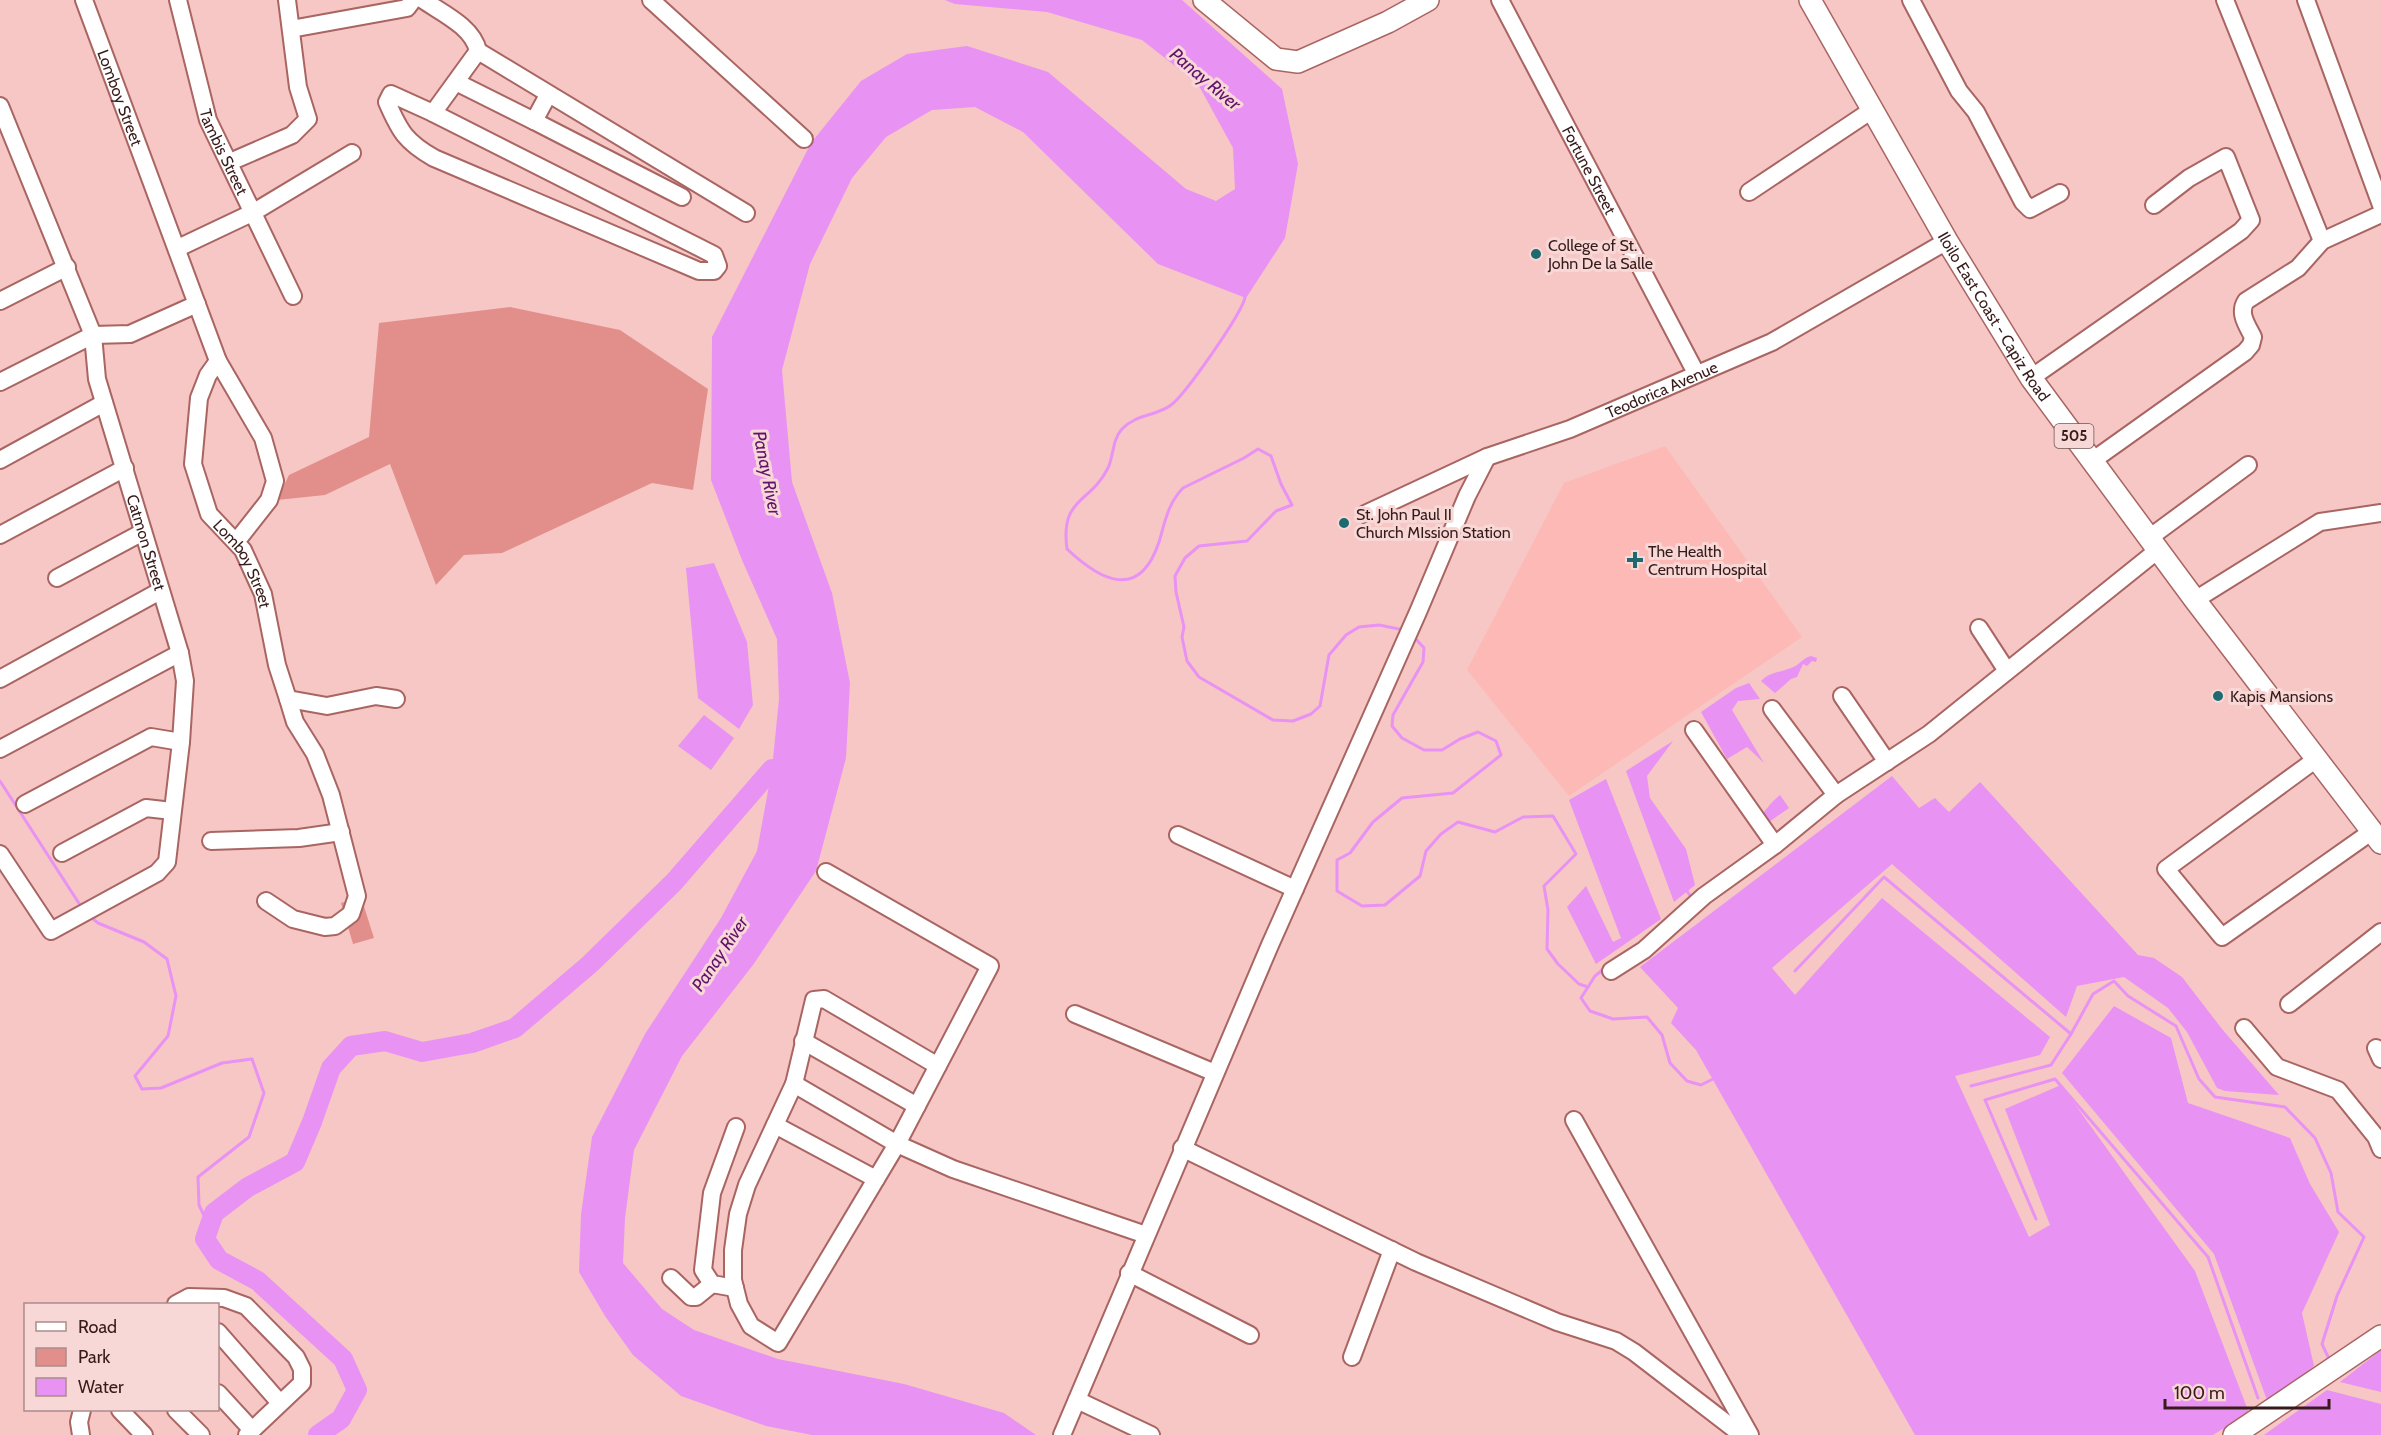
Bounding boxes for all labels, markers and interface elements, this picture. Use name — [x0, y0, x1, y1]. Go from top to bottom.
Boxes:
water label: Panay River — [1165, 43, 1246, 116]
street label: Lomboy Street — [93, 47, 146, 149]
street label: Tambis Street — [196, 107, 252, 199]
street label: Fortune Street — [1558, 123, 1620, 218]
street label: Iloilo East Coast - Capiz Road — [1934, 228, 2054, 405]
place label: College of St. John De la Salle — [1547, 236, 1653, 273]
marker: College of St. John De la Salle — [1529, 247, 1543, 261]
street label: Teodorica Avenue — [1603, 358, 1721, 422]
road number: 505 — [2054, 424, 2094, 448]
water label: Panay River — [748, 429, 786, 519]
street label: Catmon Street — [122, 492, 170, 593]
place label: St. John Paul II Church MIssion Station — [1356, 505, 1511, 542]
street label: Lomboy Street — [209, 516, 275, 610]
marker: St. John Paul II Church MIssion Station — [1337, 516, 1351, 530]
place label: The Health Centrum Hospital — [1648, 542, 1767, 579]
marker: The Health Centrum Hospital — [1626, 551, 1644, 569]
place label: Kapis Mansions — [2230, 687, 2334, 706]
marker: Kapis Mansions — [2211, 689, 2225, 703]
water label: Panay River — [687, 911, 754, 996]
legend — [24, 1303, 219, 1411]
text: Road — [78, 1316, 117, 1338]
text: Park — [78, 1346, 111, 1368]
scale bar — [2165, 1372, 2328, 1410]
text: Water — [78, 1376, 124, 1398]
text: 100 m — [2174, 1382, 2225, 1404]

